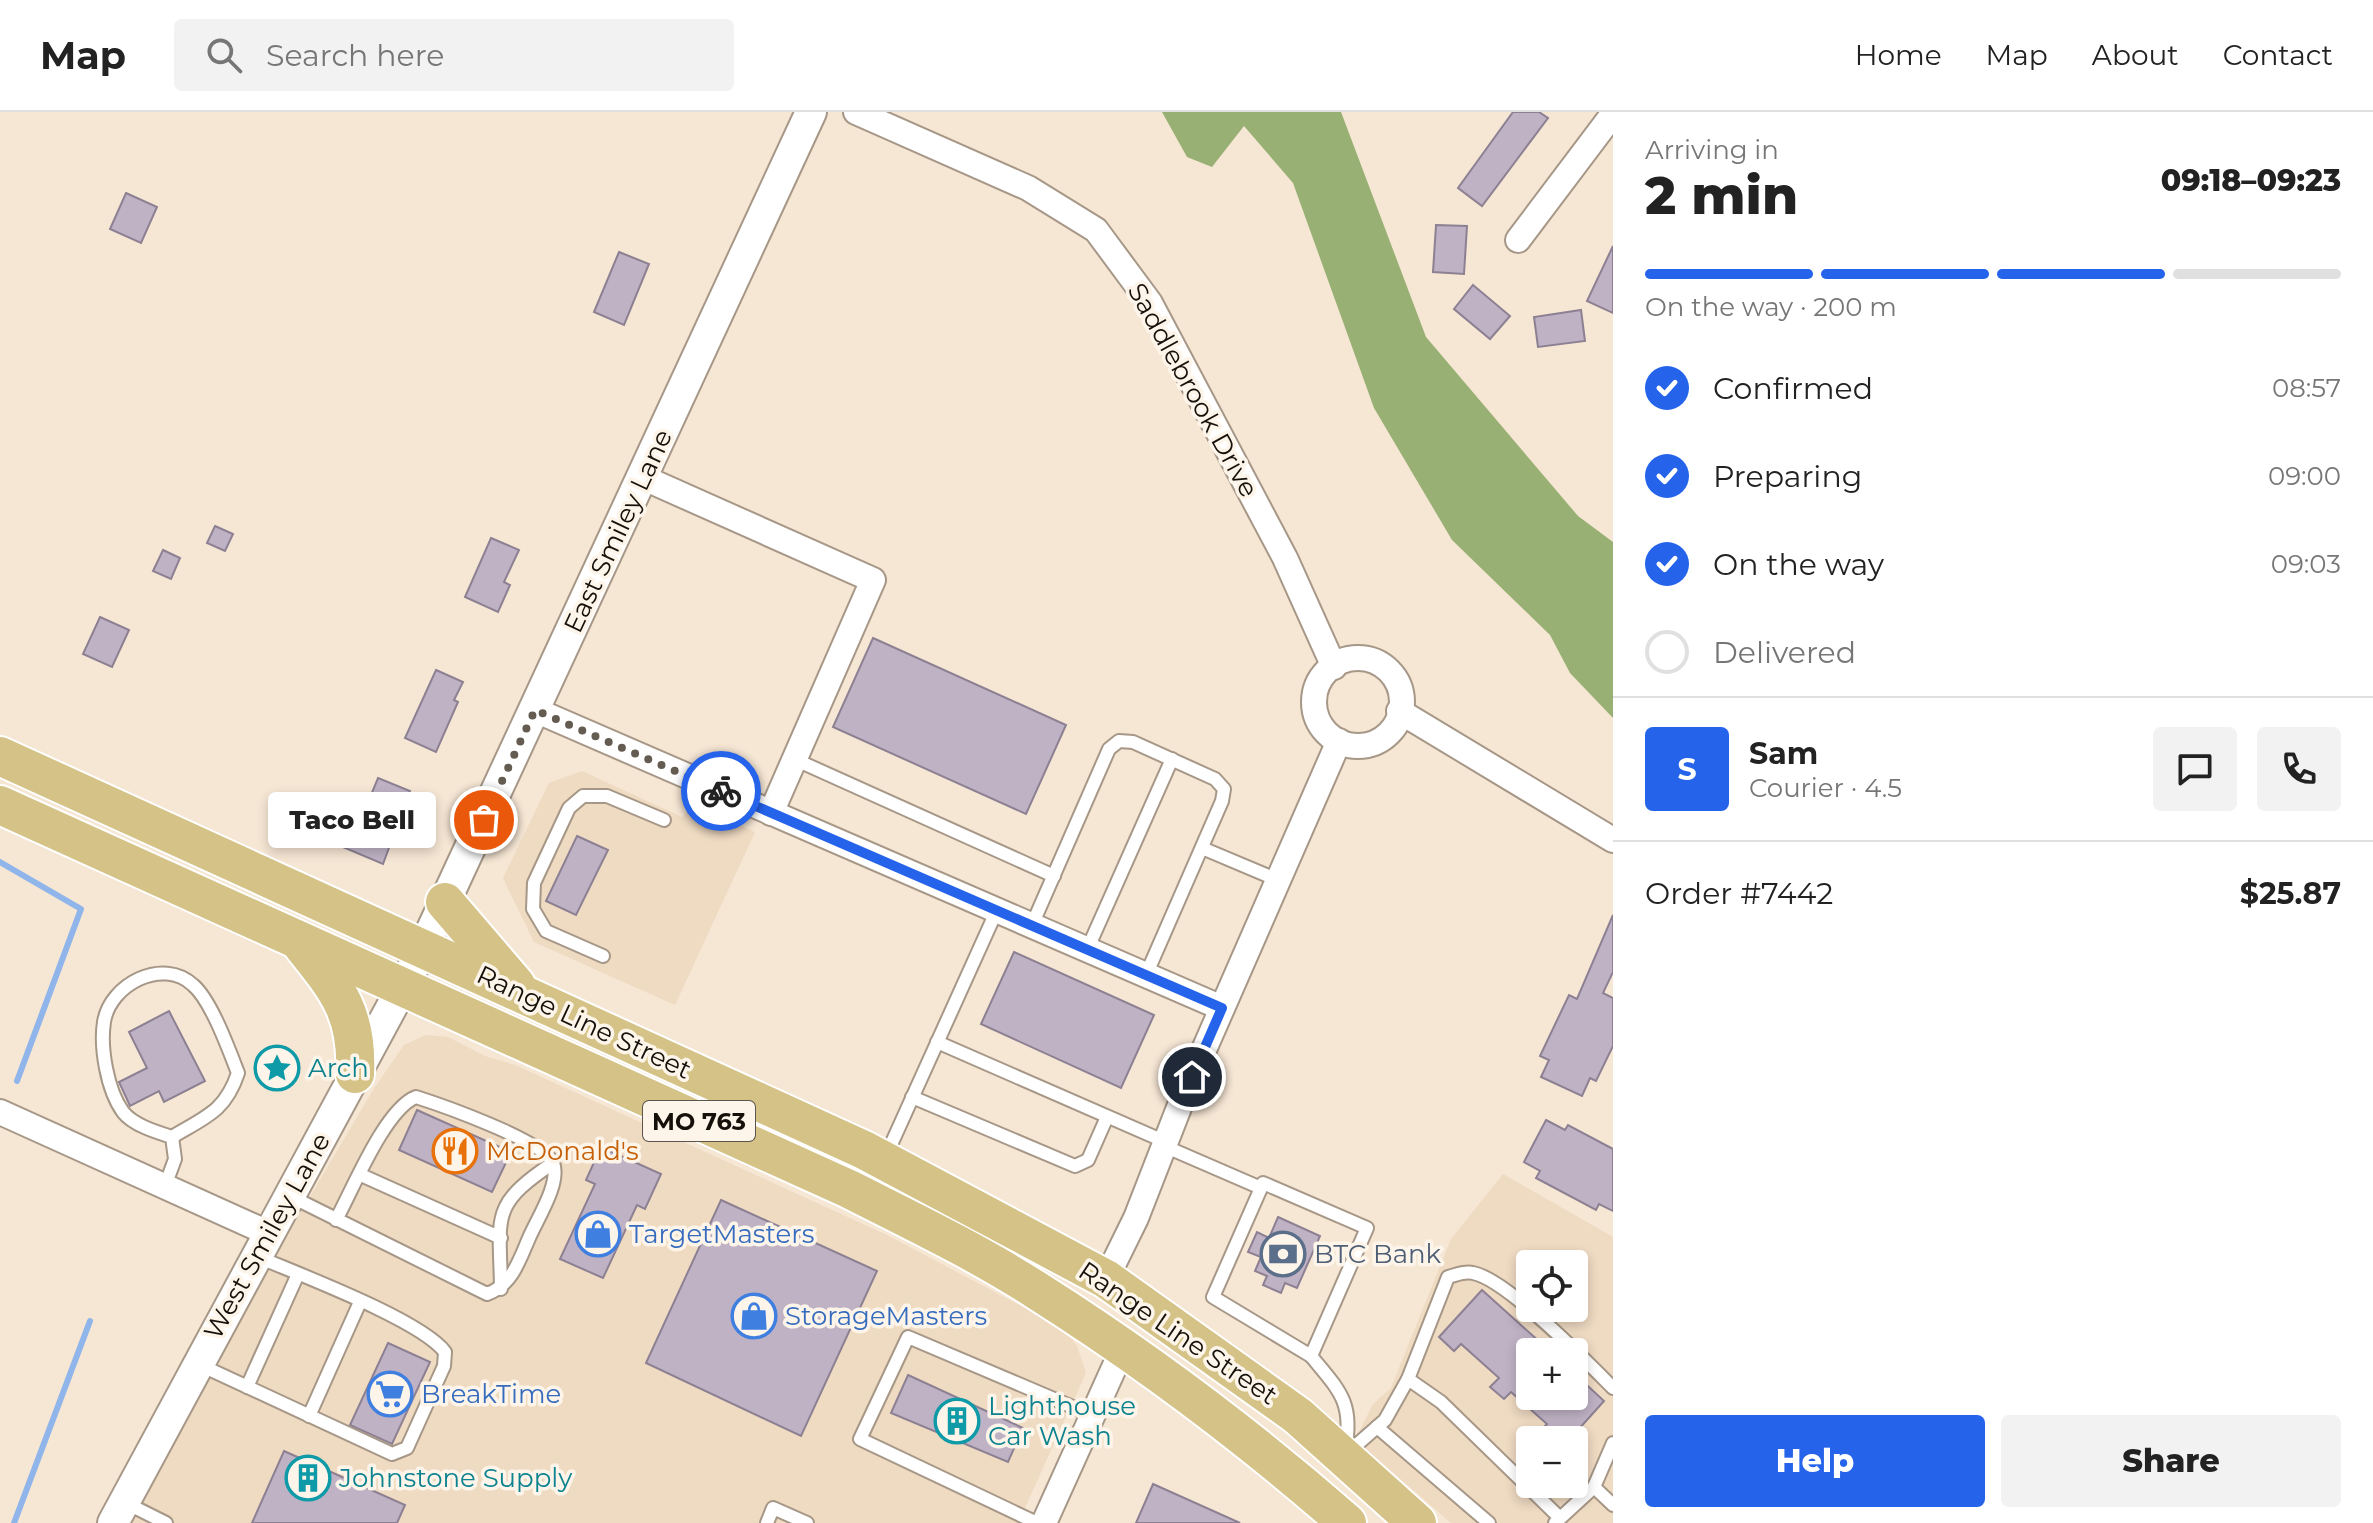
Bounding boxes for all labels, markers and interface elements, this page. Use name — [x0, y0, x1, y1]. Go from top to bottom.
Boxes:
search box — [174, 19, 734, 91]
text: Map — [40, 32, 126, 79]
icon: search — [202, 33, 246, 77]
text: Search here — [266, 37, 444, 74]
text: Home — [1855, 38, 1942, 72]
text: Map — [1986, 38, 2048, 72]
text: About — [2092, 38, 2179, 72]
text: Contact — [2223, 38, 2333, 72]
text: Arriving in — [1645, 134, 1779, 166]
text: 09:18–09:23 — [2161, 162, 2341, 199]
text: 2 min — [1645, 164, 1798, 227]
street label: Saddlebrook Drive — [1121, 277, 1265, 503]
text: On the way · 200 m — [1645, 291, 1897, 323]
icon: check — [1645, 366, 1689, 410]
text: Confirmed — [1713, 370, 1873, 407]
text: 08:57 — [2272, 372, 2341, 404]
street label: East Smiley Lane — [557, 424, 679, 638]
icon: check — [1645, 454, 1689, 498]
text: Preparing — [1713, 458, 1862, 495]
text: 09:00 — [2268, 460, 2341, 492]
icon: check — [1645, 542, 1689, 586]
text: On the way — [1713, 546, 1884, 583]
text: 09:03 — [2271, 548, 2341, 580]
text: Delivered — [1713, 634, 1856, 671]
button: chat — [2153, 727, 2237, 811]
button: phone — [2257, 727, 2341, 811]
text: Sam — [1749, 735, 1818, 772]
courier — [681, 751, 761, 831]
text: S — [1677, 751, 1697, 788]
icon: bike — [699, 769, 743, 813]
text: Courier · 4.5 — [1749, 772, 1902, 804]
pin — [450, 786, 518, 854]
callout: Taco Bell — [268, 792, 436, 848]
icon: bag — [462, 798, 506, 842]
text: Taco Bell — [289, 804, 415, 836]
text: Order #7442 — [1645, 875, 1833, 912]
text: $25.87 — [2240, 875, 2341, 912]
street label: Range Line Street — [472, 958, 696, 1086]
pin — [1158, 1043, 1226, 1111]
place icon: Arch — [253, 1044, 301, 1092]
place label: Arch — [308, 1052, 369, 1084]
icon: home — [1170, 1055, 1214, 1099]
road number: MO 763 — [643, 1101, 755, 1141]
street label: West Smiley Lane — [197, 1127, 337, 1345]
restaurant icon: McDonald's — [431, 1127, 479, 1175]
place label: McDonald's — [486, 1135, 639, 1167]
shop icon: TargetMasters — [574, 1210, 622, 1258]
place label: TargetMasters — [629, 1218, 814, 1250]
bank icon: BTC Bank — [1259, 1230, 1307, 1278]
place label: BTC Bank — [1314, 1238, 1442, 1270]
map controls — [1516, 1250, 1588, 1498]
button: locate — [1516, 1250, 1588, 1322]
street label: Range Line Street — [1073, 1255, 1283, 1411]
shop icon: StorageMasters — [730, 1292, 778, 1340]
place label: StorageMasters — [785, 1300, 987, 1332]
button: + — [1516, 1338, 1588, 1410]
supermarket icon: BreakTime — [366, 1370, 414, 1418]
place label: BreakTime — [421, 1378, 561, 1410]
place label: Lighthouse Car Wash — [988, 1390, 1136, 1452]
building icon: Lighthouse Car Wash — [933, 1397, 981, 1445]
button: Help — [1645, 1415, 1985, 1507]
button: Share — [2001, 1415, 2341, 1507]
button: − — [1516, 1426, 1588, 1498]
building icon: Johnstone Supply — [284, 1454, 332, 1502]
place label: Johnstone Supply — [338, 1462, 573, 1494]

